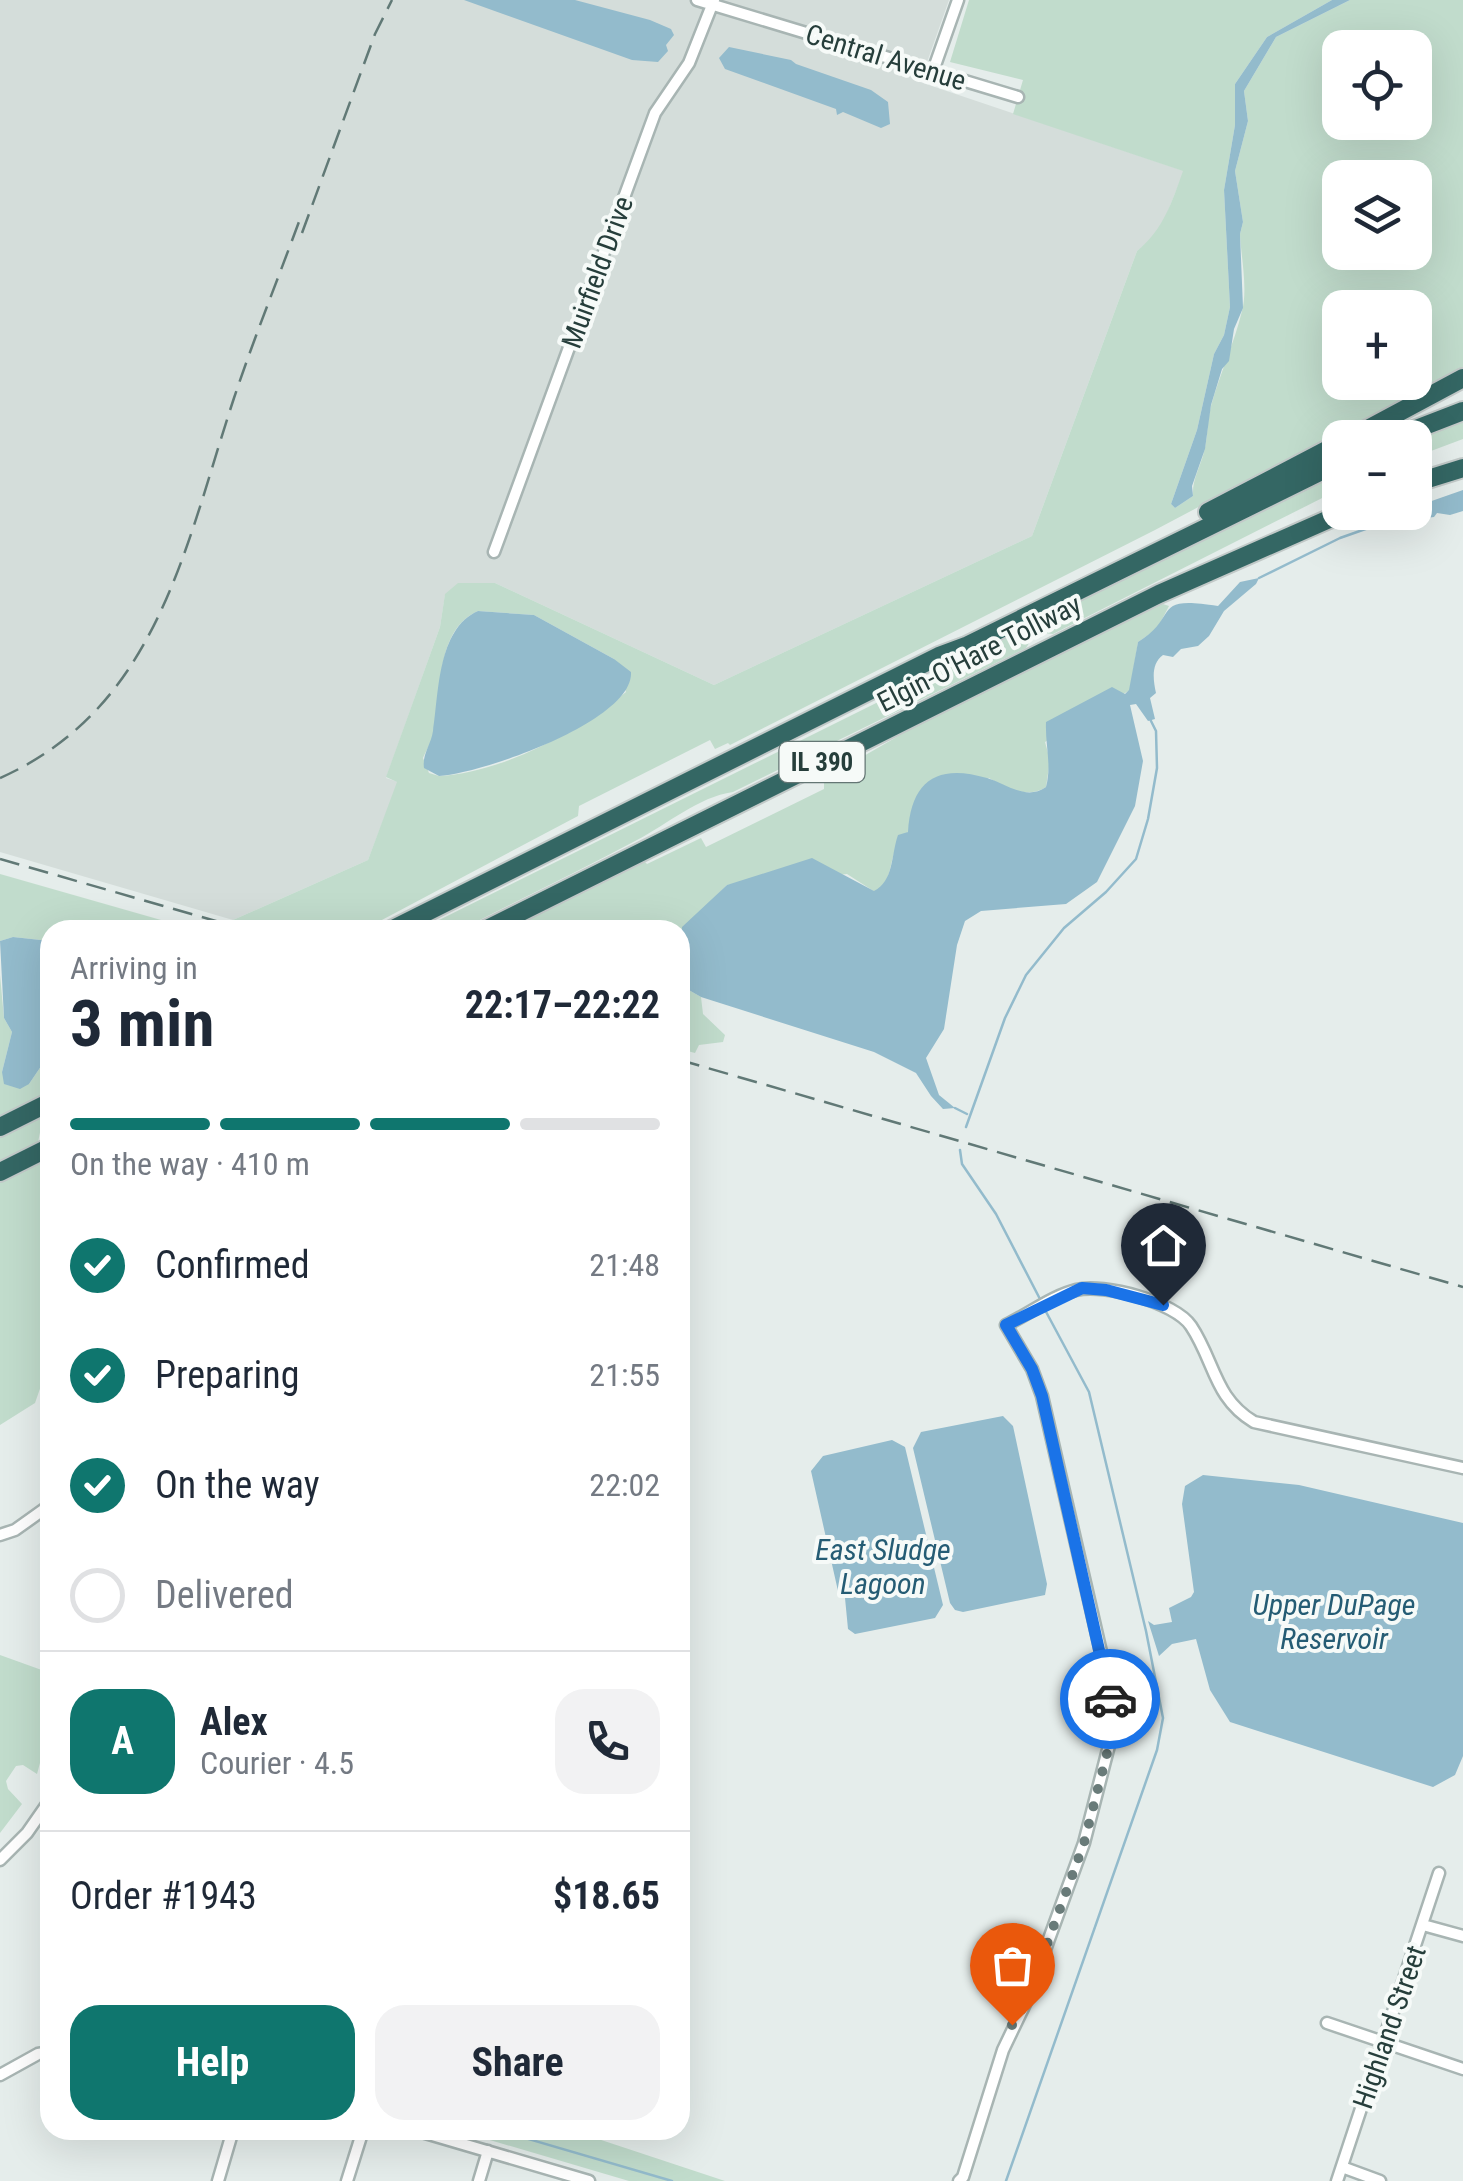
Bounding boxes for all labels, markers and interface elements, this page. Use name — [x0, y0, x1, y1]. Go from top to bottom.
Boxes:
street label: Central Avenue — [802, 17, 970, 97]
map controls — [1322, 30, 1432, 530]
button: locate — [1322, 30, 1432, 140]
button: layers — [1322, 160, 1432, 270]
street label: Muirfield Drive — [555, 192, 640, 353]
button: + — [1322, 290, 1432, 400]
button: − — [1322, 420, 1432, 530]
street label: Elgin-O'Hare Tollway — [872, 588, 1087, 719]
road number: IL 390 — [780, 742, 864, 782]
text: Arriving in — [70, 949, 198, 987]
text: 22:17–22:22 — [465, 983, 660, 1027]
text: 3 min — [70, 986, 214, 1062]
text: On the way · 410 m — [70, 1145, 310, 1183]
pin — [1121, 1203, 1206, 1306]
icon: home — [1136, 1218, 1191, 1273]
icon: check — [70, 1238, 125, 1293]
text: Confirmed — [155, 1243, 310, 1287]
text: 21:48 — [589, 1246, 660, 1284]
icon: check — [70, 1348, 125, 1403]
text: Preparing — [155, 1353, 300, 1397]
text: 21:55 — [589, 1356, 660, 1394]
icon: check — [70, 1458, 125, 1513]
text: On the way — [155, 1463, 320, 1507]
text: 22:02 — [589, 1466, 660, 1504]
water label: East Sludge Lagoon — [815, 1532, 951, 1601]
text: Delivered — [155, 1573, 294, 1617]
water label: Upper DuPage Reservoir — [1253, 1587, 1415, 1656]
courier — [1060, 1649, 1160, 1749]
icon: car — [1083, 1672, 1138, 1727]
button: phone — [555, 1689, 660, 1794]
text: Alex — [200, 1700, 268, 1744]
text: A — [111, 1719, 134, 1763]
text: Courier · 4.5 — [200, 1744, 354, 1782]
text: Order #1943 — [70, 1874, 257, 1918]
text: $18.65 — [553, 1874, 660, 1918]
pin — [970, 1923, 1055, 2026]
icon: bag — [985, 1938, 1040, 1993]
street label: Highland Street — [1346, 1941, 1433, 2113]
button: Help — [70, 2005, 355, 2120]
button: Share — [375, 2005, 660, 2120]

